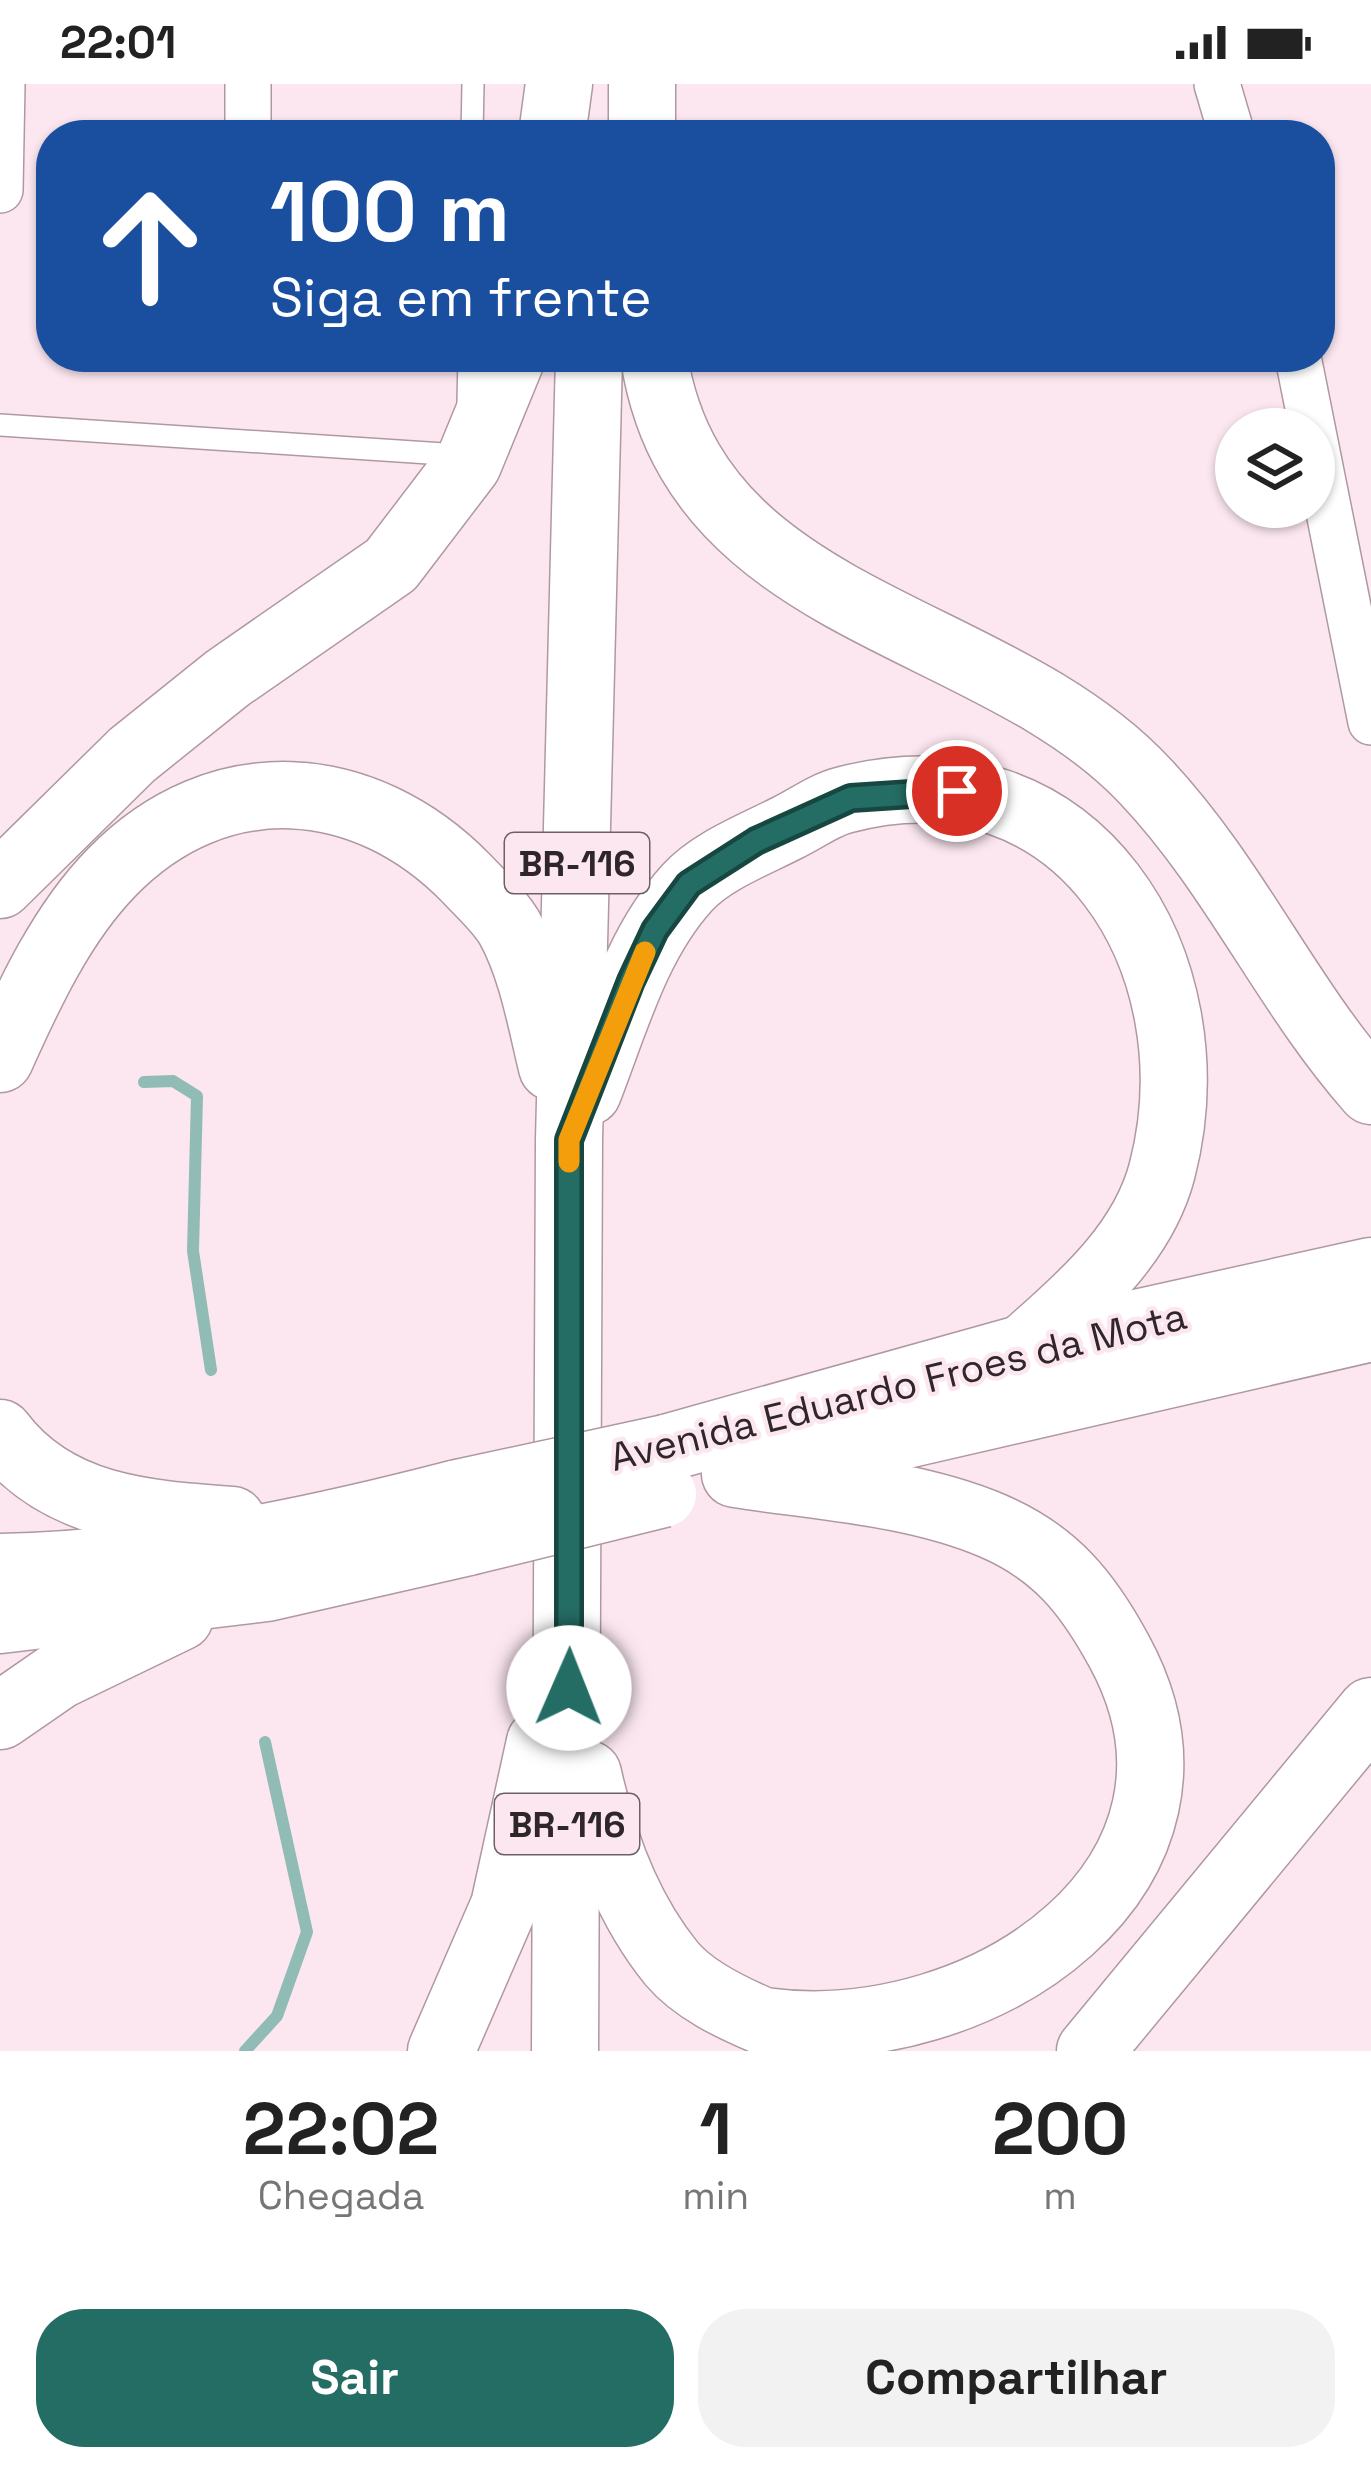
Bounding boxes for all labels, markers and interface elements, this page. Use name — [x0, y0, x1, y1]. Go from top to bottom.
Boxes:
text: 22:01 — [60, 14, 176, 71]
text: 100 m — [270, 158, 510, 266]
icon: ahead — [72, 168, 228, 324]
text: Siga em frente — [270, 263, 652, 332]
map controls — [1215, 408, 1335, 528]
button: layers — [1215, 408, 1335, 528]
pin — [906, 740, 1008, 842]
icon: arrive — [924, 758, 990, 824]
road number: BR-116 — [505, 833, 649, 893]
street label: Avenida Eduardo Froes da Mota — [605, 1291, 1192, 1482]
position arrow — [506, 1625, 632, 1751]
road number: BR-116 — [495, 1794, 639, 1854]
text: 22:02 — [243, 2083, 439, 2175]
text: 1 — [699, 2083, 732, 2175]
text: 200 — [992, 2083, 1128, 2175]
text: Chegada — [258, 2171, 424, 2220]
text: min — [682, 2171, 749, 2220]
text: m — [1043, 2171, 1077, 2220]
button: Sair — [36, 2309, 674, 2447]
button: Compartilhar — [698, 2309, 1335, 2447]

